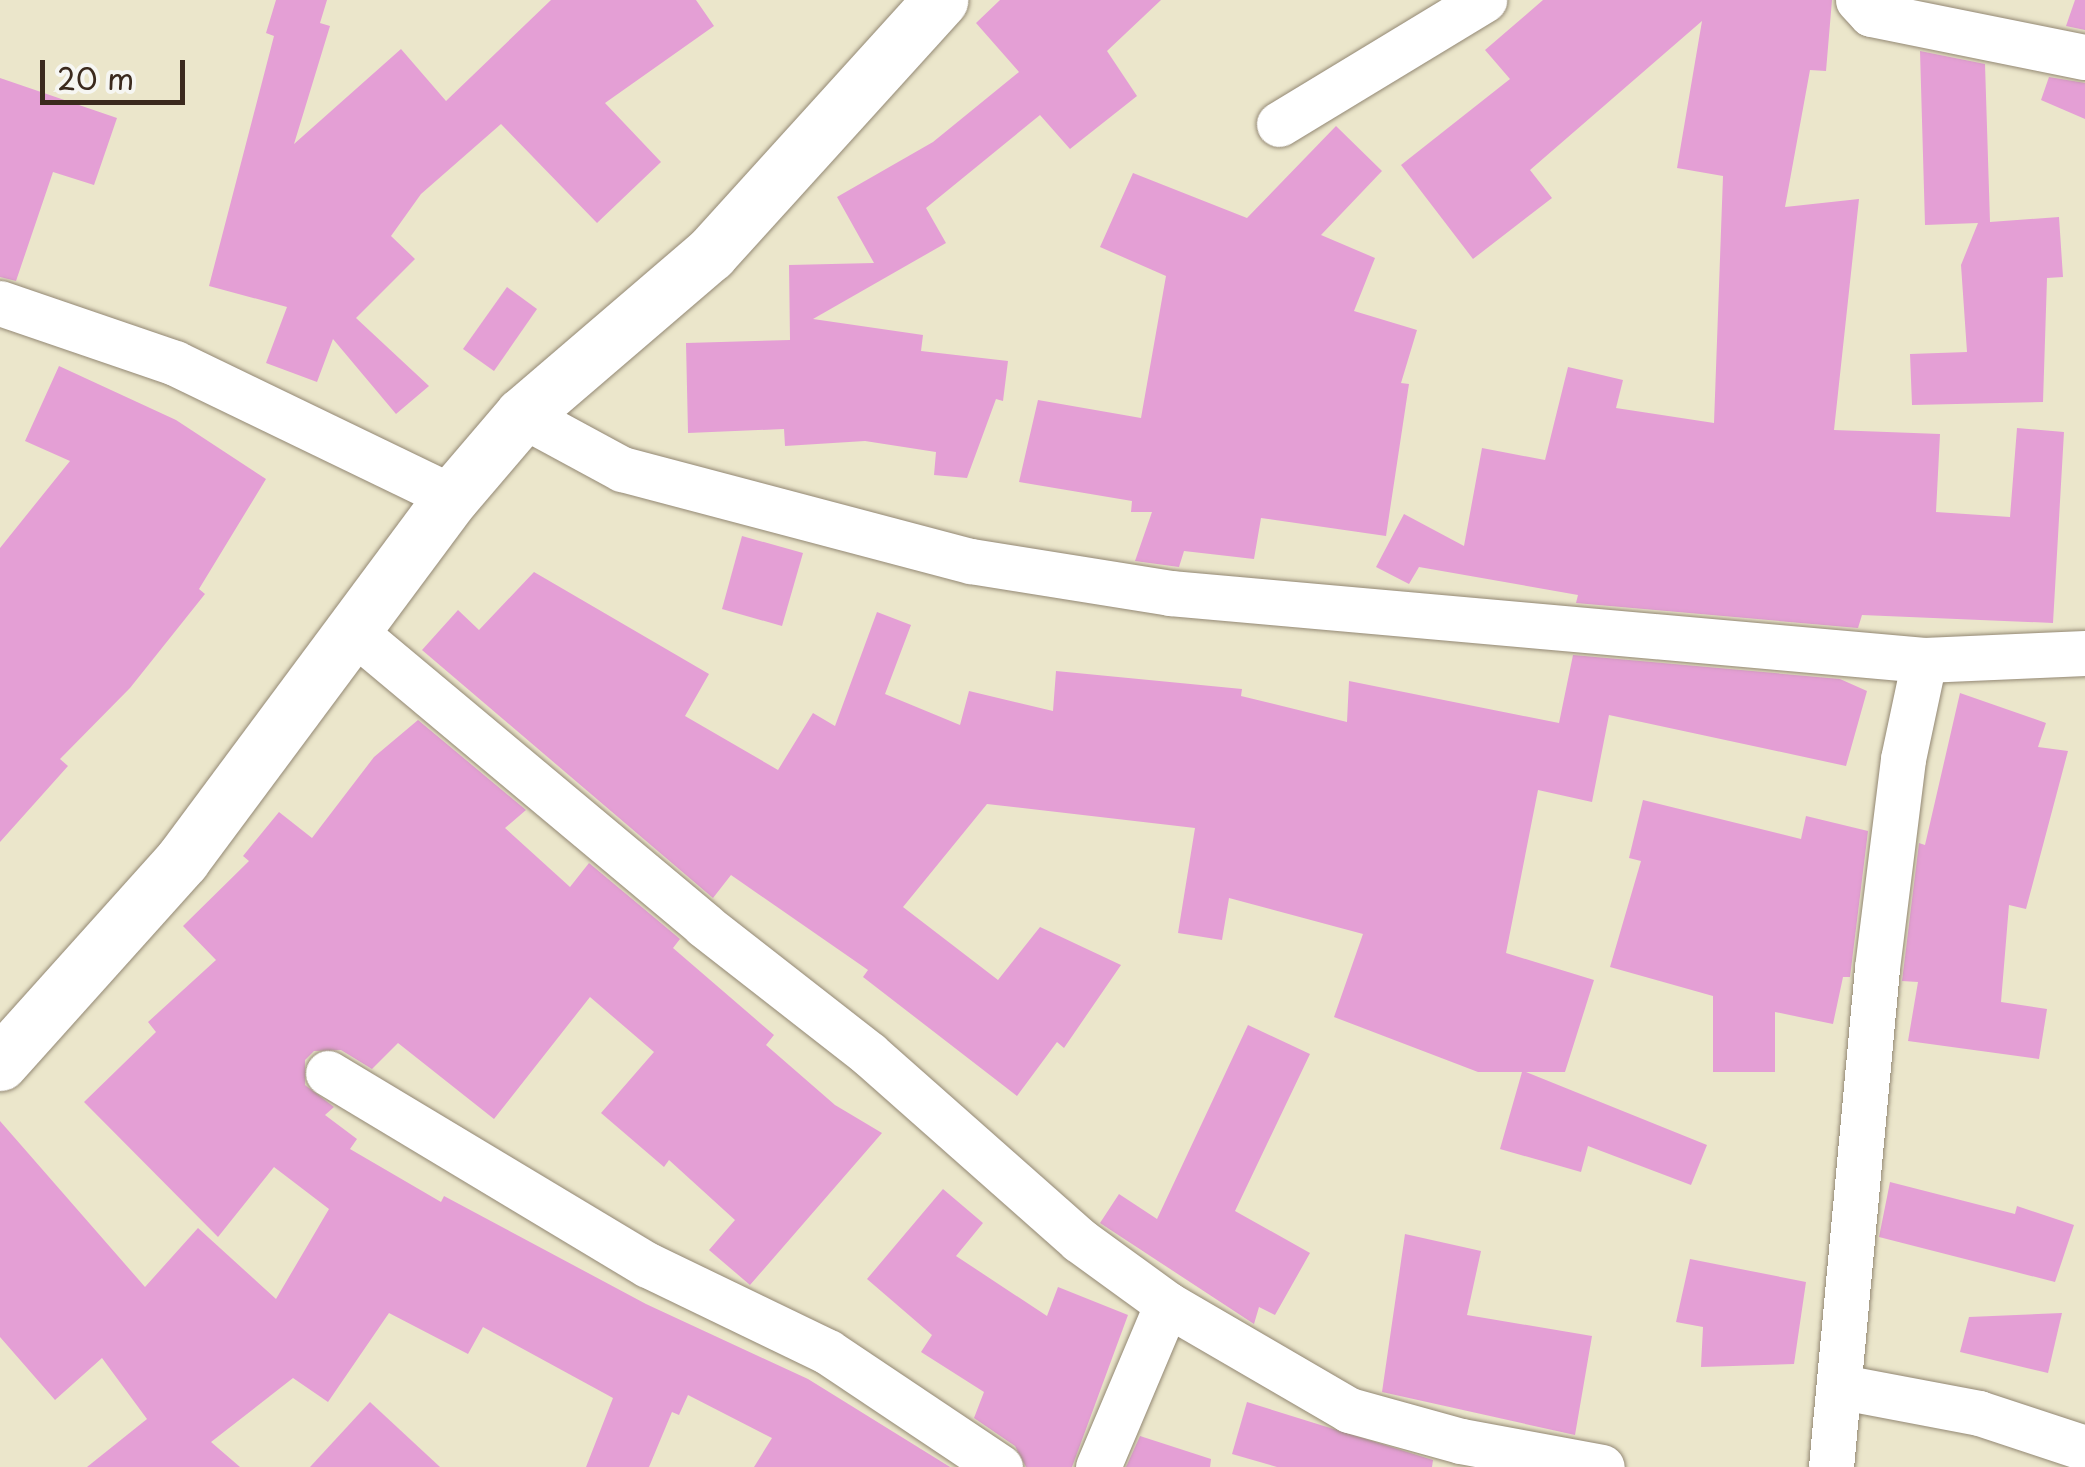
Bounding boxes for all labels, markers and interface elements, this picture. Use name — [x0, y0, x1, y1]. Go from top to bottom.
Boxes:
scale bar — [45, 40, 190, 102]
text: 20 m — [57, 55, 134, 100]

